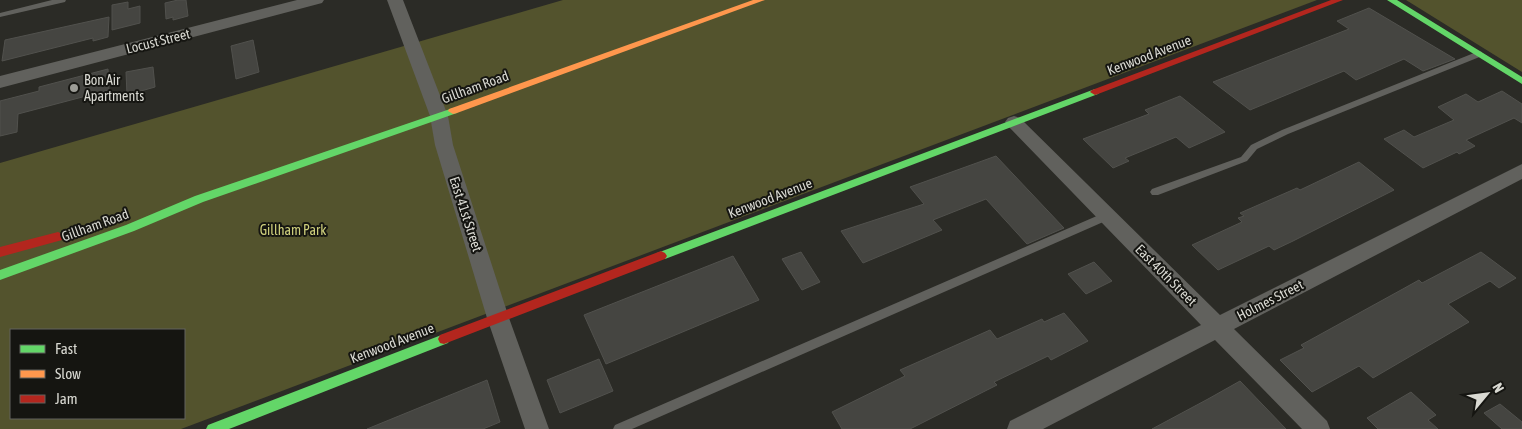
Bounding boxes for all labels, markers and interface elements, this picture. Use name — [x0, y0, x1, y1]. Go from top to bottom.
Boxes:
street label: Locust Street — [124, 25, 192, 57]
street label: Kenwood Avenue — [1105, 32, 1193, 78]
street label: Gillham Road — [439, 67, 511, 107]
place label: Bon Air Apartments — [84, 72, 144, 104]
marker: Bon Air Apartments — [68, 82, 80, 94]
street label: East 41st Street — [446, 174, 486, 254]
street label: Kenwood Avenue — [726, 175, 814, 221]
street label: Gillham Road — [59, 205, 131, 245]
park label: Gillham Park — [260, 222, 326, 238]
street label: East 40th Street — [1132, 241, 1200, 309]
street label: Holmes Street — [1234, 276, 1306, 324]
street label: Kenwood Avenue — [348, 320, 436, 366]
legend — [10, 329, 185, 419]
text: Fast — [55, 340, 77, 357]
text: Slow — [55, 365, 81, 382]
north arrow — [1462, 369, 1512, 419]
text: N — [1489, 380, 1507, 395]
text: Jam — [55, 390, 78, 407]

